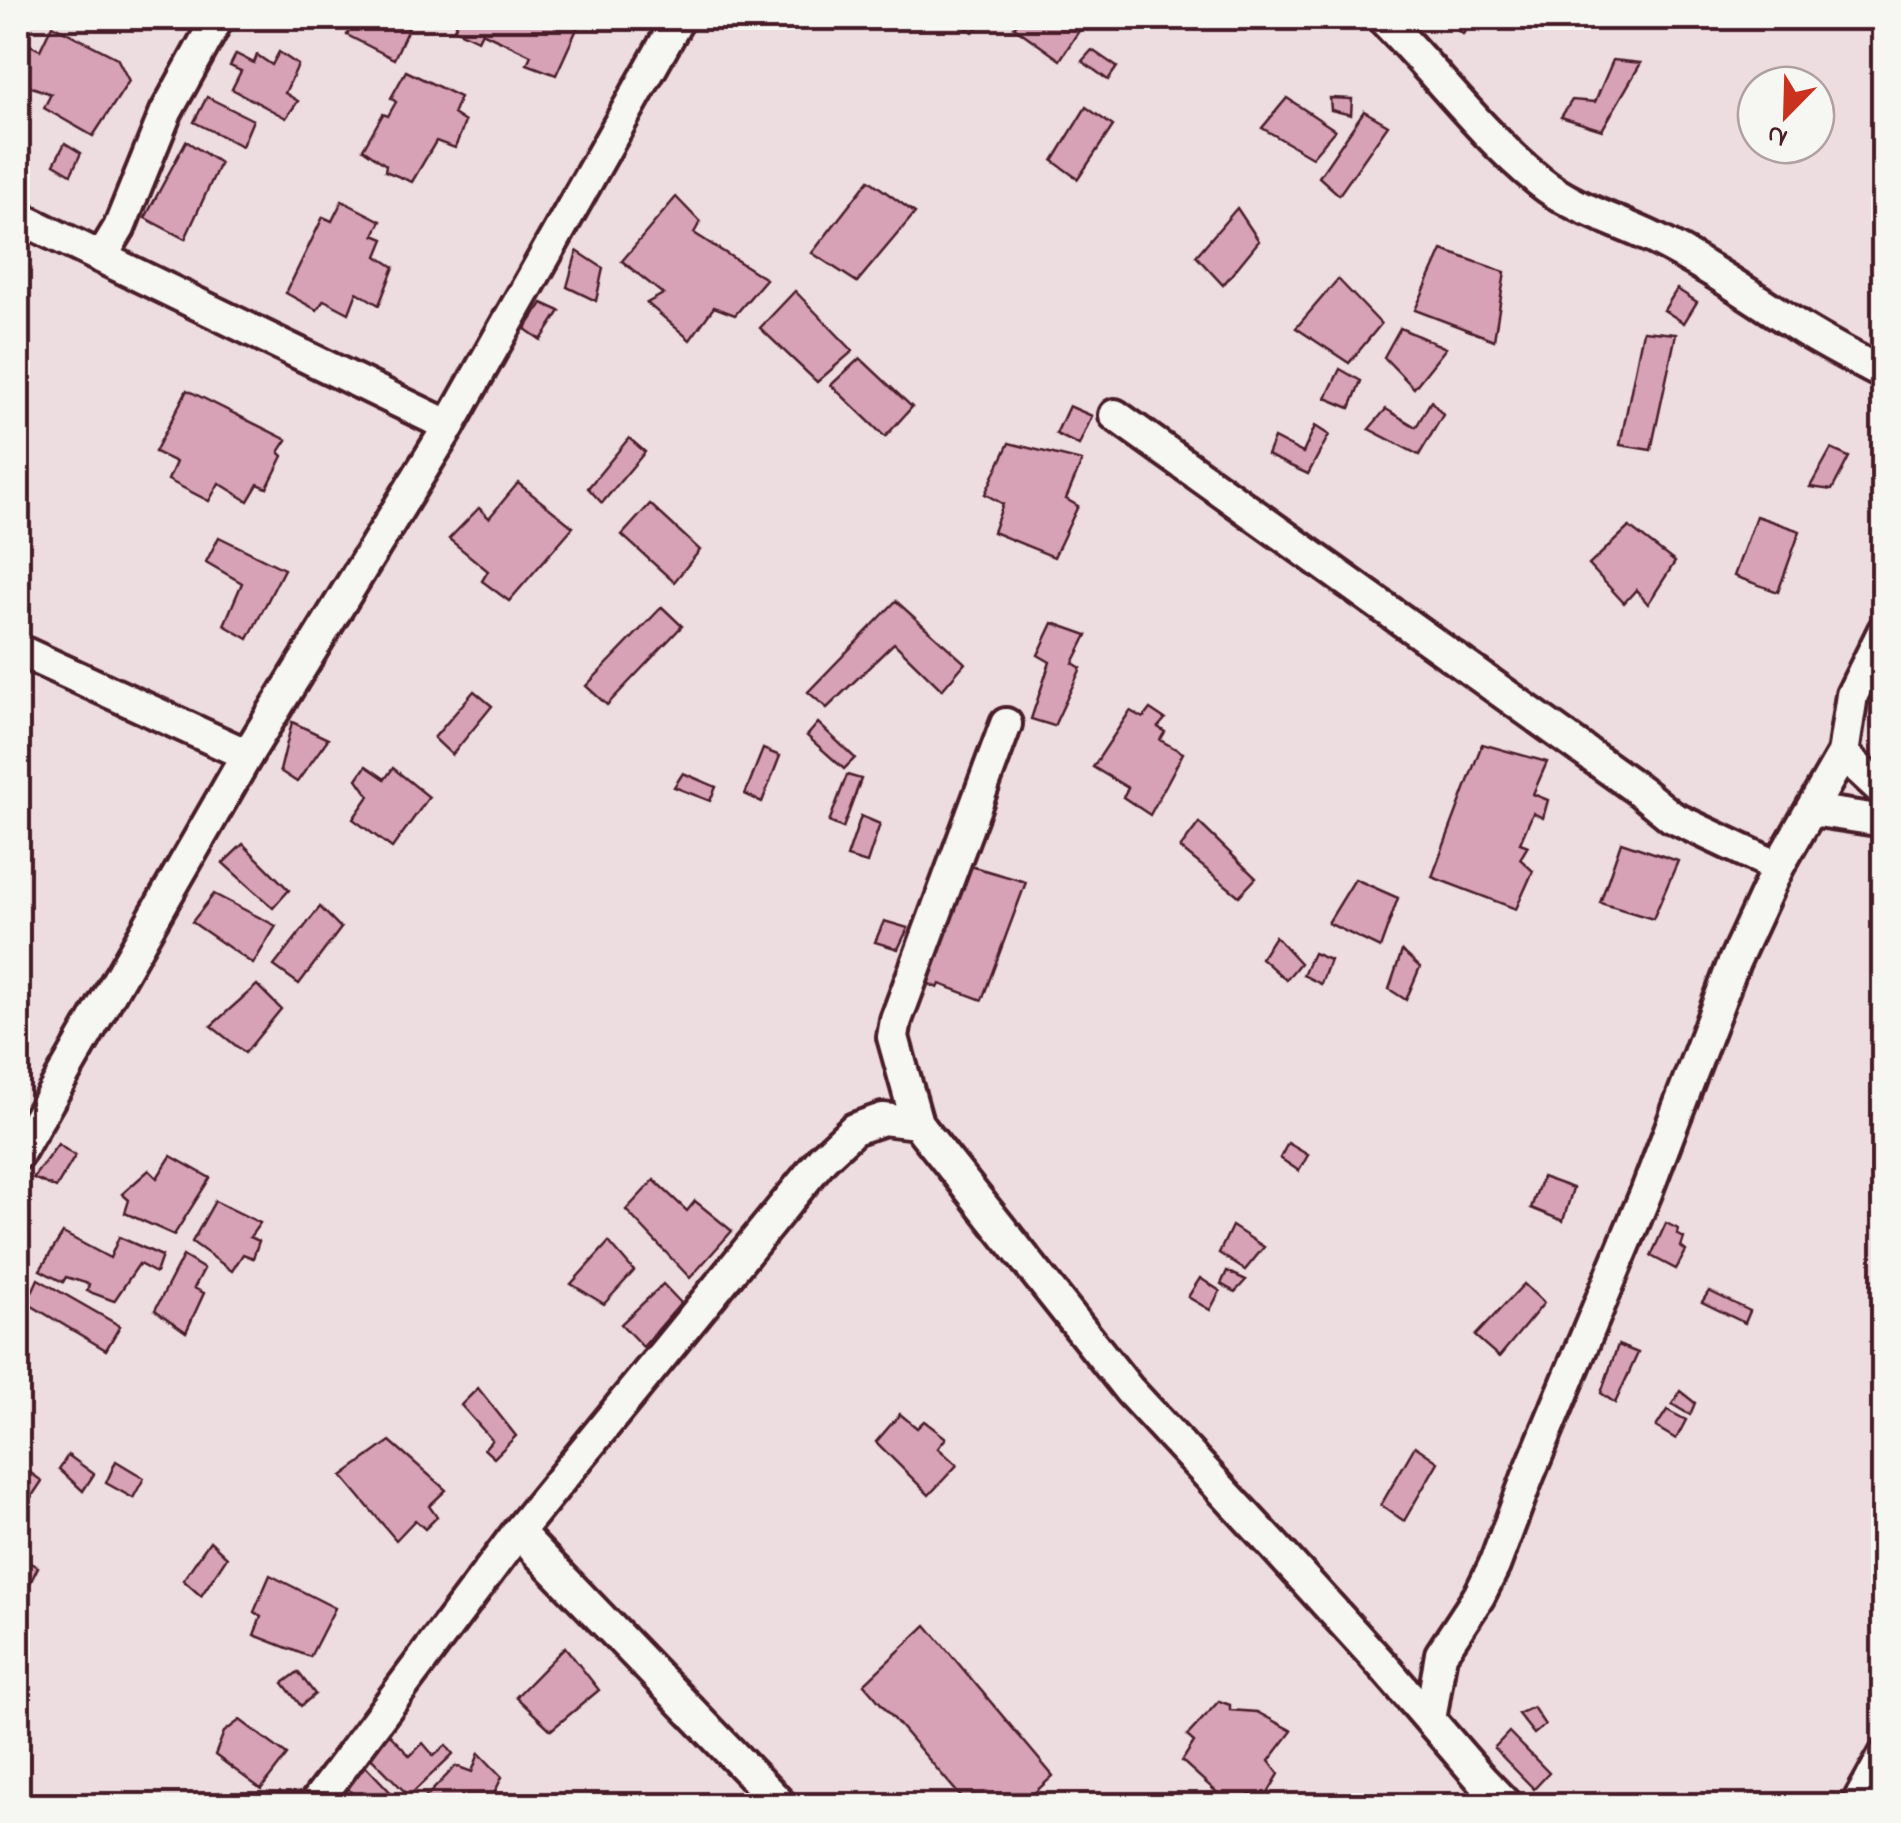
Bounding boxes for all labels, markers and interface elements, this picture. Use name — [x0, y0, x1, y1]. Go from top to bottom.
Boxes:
north arrow — [1736, 65, 1836, 165]
text: N — [1761, 112, 1794, 157]

